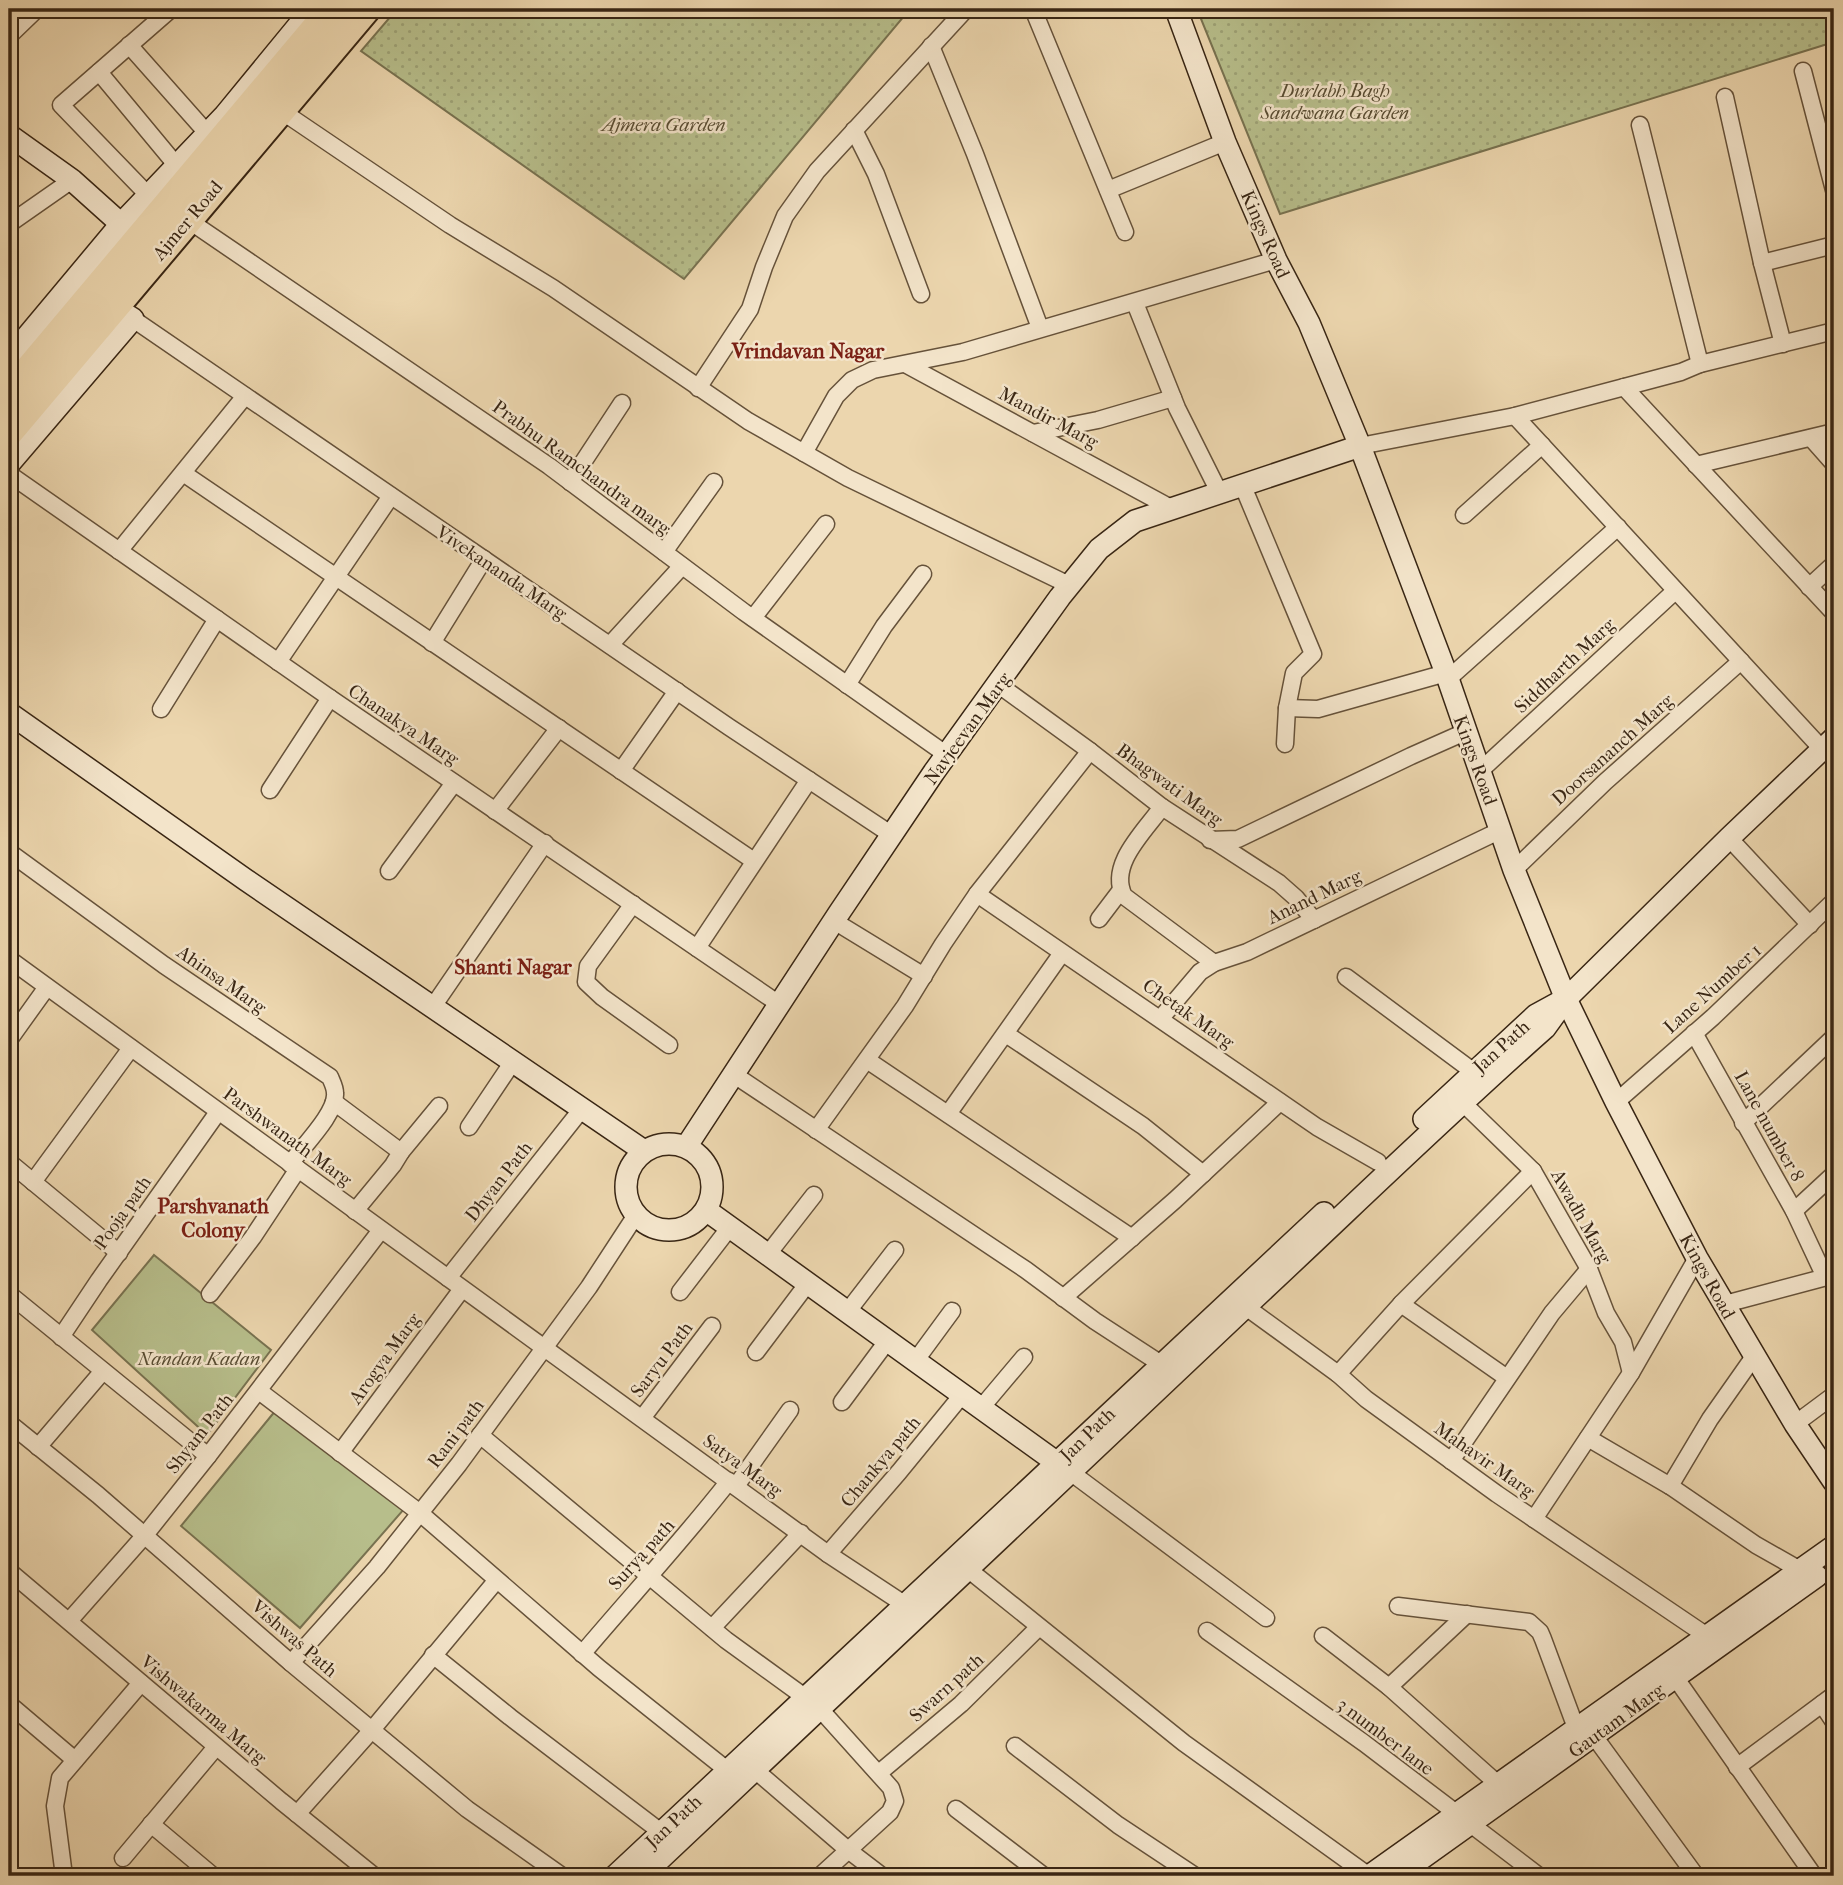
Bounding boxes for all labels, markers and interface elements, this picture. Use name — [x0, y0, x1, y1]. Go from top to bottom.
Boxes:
park label: Durlabh Bagh Sandwana Garden — [1260, 80, 1409, 124]
park label: Ajmera Garden — [600, 114, 726, 136]
street label: Ajmer Road — [148, 176, 228, 266]
street label: Kings Road — [1236, 187, 1295, 282]
district label: Vrindavan Nagar — [731, 339, 885, 363]
street label: Mandir Marg — [995, 382, 1103, 454]
street label: Prabhu Ramchandra marg — [488, 396, 675, 540]
street label: Vivekananda Marg — [431, 520, 572, 625]
street label: Siddharth Marg — [1510, 613, 1620, 718]
street label: Navjeevan Marg — [920, 668, 1016, 789]
street label: Chanakya Marg — [344, 680, 464, 770]
street label: Doorsananch Marg — [1547, 689, 1678, 810]
street label: Kings Road — [1449, 712, 1502, 809]
street label: Bhagwati Marg — [1112, 739, 1227, 831]
street label: Anand Marg — [1263, 864, 1366, 930]
street label: Lane Number 1 — [1659, 939, 1766, 1038]
street label: Ahinsa Marg — [172, 940, 271, 1019]
district label: Shanti Nagar — [454, 955, 573, 979]
street label: Chetak Marg — [1138, 974, 1239, 1054]
street label: Jan Path — [1467, 1016, 1535, 1079]
street label: Lane number 8 — [1730, 1067, 1809, 1186]
street label: Parshwanath Marg — [219, 1083, 357, 1191]
street label: Dhyan Path — [461, 1137, 537, 1226]
street label: Awadh Marg — [1546, 1165, 1616, 1268]
street label: Pooja path — [90, 1171, 156, 1253]
district label: Parshvanath Colony — [157, 1194, 269, 1242]
street label: Kings Road — [1675, 1230, 1740, 1323]
street label: Arogya Marg — [344, 1308, 426, 1409]
street label: Saryu Path — [626, 1317, 698, 1402]
park label: Nandan Kadan — [137, 1348, 260, 1370]
street label: Shyam Path — [162, 1389, 238, 1478]
street label: Rani path — [423, 1395, 489, 1472]
street label: Jan Path — [1054, 1403, 1120, 1468]
street label: Chankya path — [836, 1411, 926, 1512]
street label: Mahavir Marg — [1430, 1417, 1539, 1503]
street label: Satya Marg — [699, 1430, 787, 1502]
street label: Surya path — [604, 1514, 680, 1595]
street label: Vishwas Path — [246, 1595, 342, 1682]
street label: Swarn path — [905, 1649, 988, 1727]
street label: Vishwakarma Marg — [135, 1650, 271, 1769]
street label: Gautam Marg — [1565, 1678, 1669, 1763]
street label: 3 number lane — [1333, 1693, 1438, 1780]
street label: Jan Path — [640, 1790, 706, 1854]

